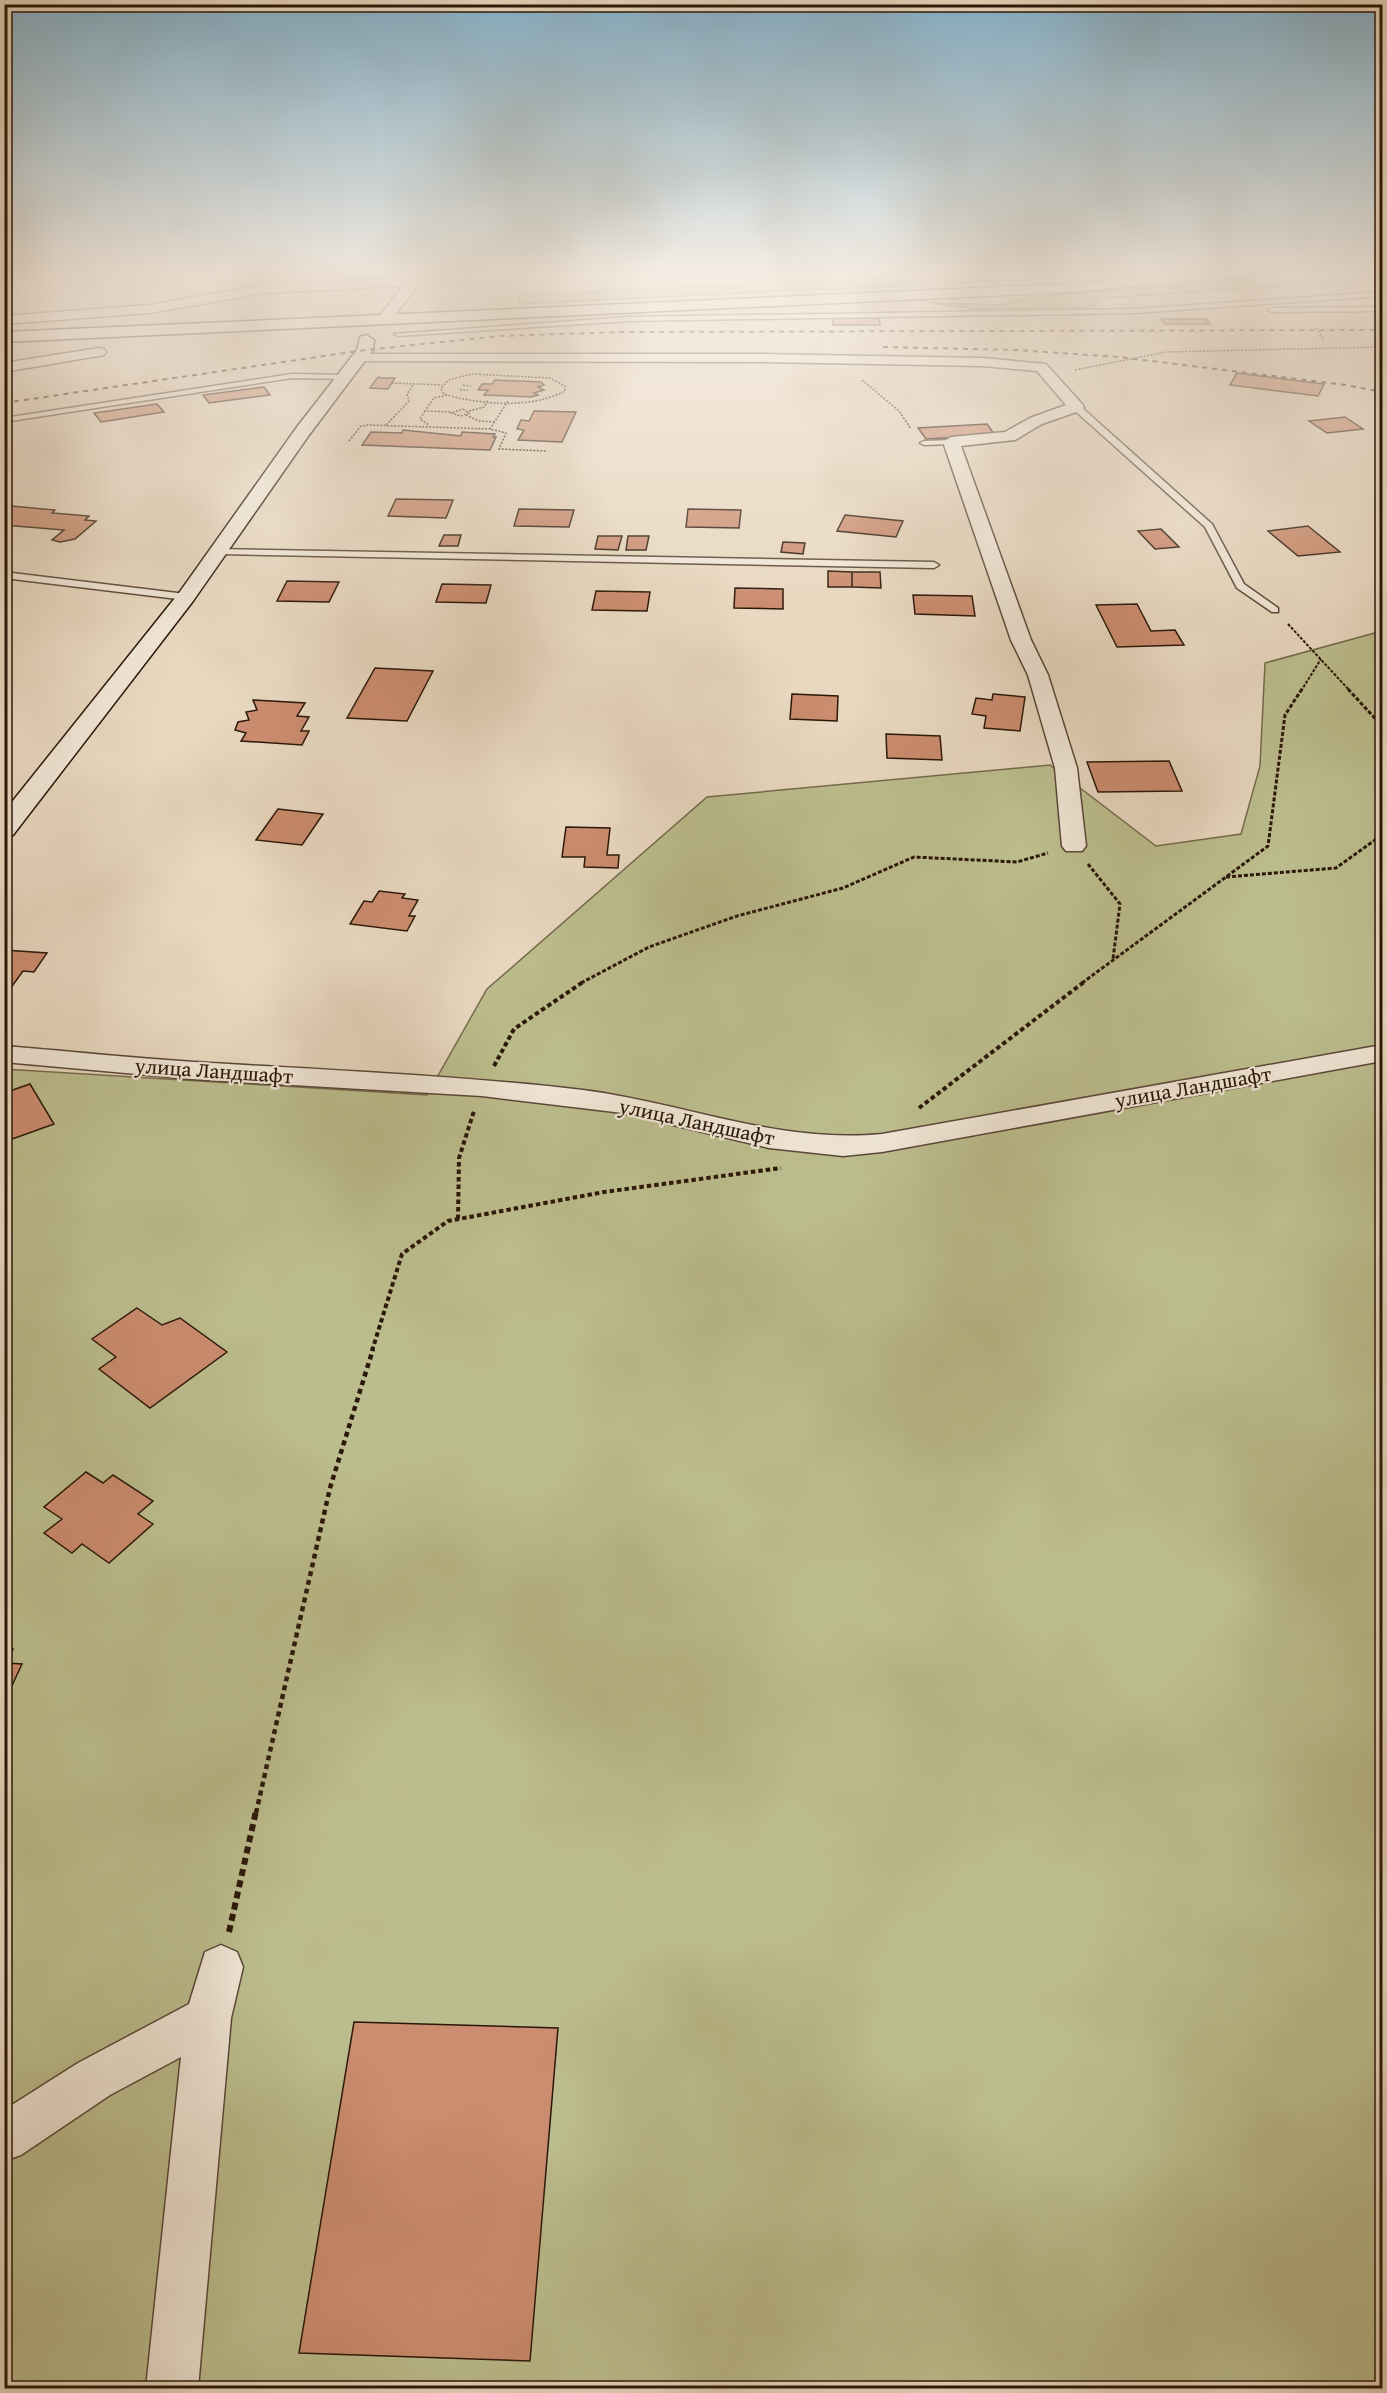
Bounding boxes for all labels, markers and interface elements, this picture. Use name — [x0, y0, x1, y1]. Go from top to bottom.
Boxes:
street label: улица Ландшафт — [133, 1049, 294, 1091]
street label: улица Ландшафт — [1111, 1057, 1274, 1116]
street label: улица Ландшафт — [615, 1090, 778, 1153]

